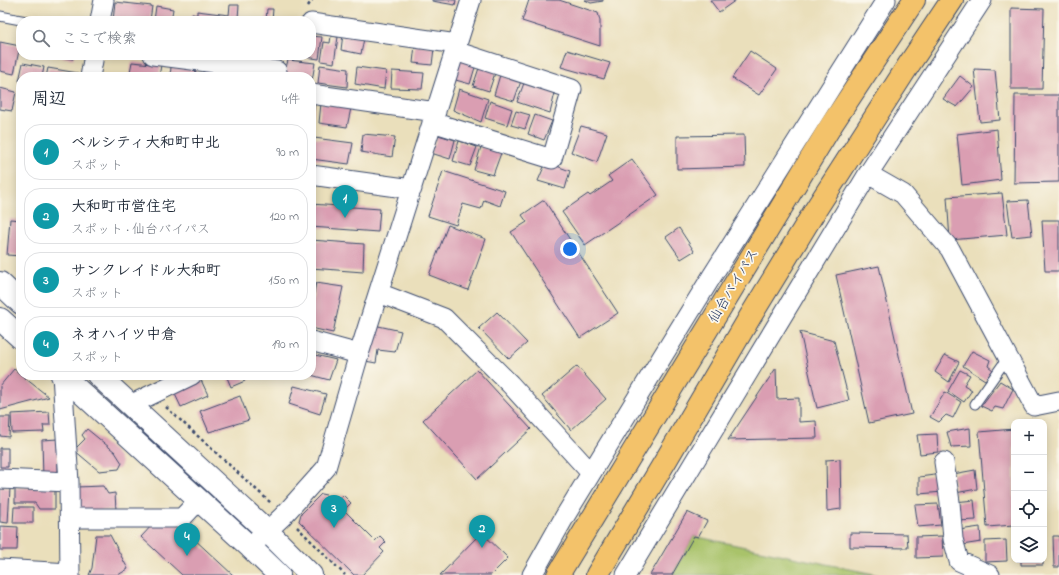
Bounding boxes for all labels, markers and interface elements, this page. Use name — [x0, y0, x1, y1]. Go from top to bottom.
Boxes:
search box — [16, 16, 316, 60]
icon: search — [30, 27, 52, 49]
text: ここで検索 — [62, 28, 137, 50]
text: 周辺 — [32, 87, 66, 112]
text: 4件 — [282, 90, 300, 109]
text: ベルシティ大和町中北 — [71, 132, 220, 154]
text: 1 — [44, 143, 48, 162]
text: 90 m — [276, 143, 299, 162]
text: スポット — [71, 156, 123, 175]
pin: 1 — [332, 185, 358, 218]
text: 大和町市営住宅 — [71, 196, 176, 218]
text: 2 — [43, 207, 49, 226]
text: 120 m — [269, 207, 299, 226]
text: スポット · 仙台バイパス — [71, 220, 210, 239]
your location — [560, 239, 580, 259]
street label: 仙台バイパス — [703, 245, 765, 327]
text: サンクレイドル大和町 — [71, 260, 221, 282]
text: 3 — [43, 271, 49, 290]
text: 150 m — [268, 271, 299, 290]
text: スポット — [71, 284, 123, 303]
text: ネオハイツ中倉 — [71, 324, 176, 346]
text: 4 — [43, 335, 49, 354]
text: 190 m — [272, 335, 299, 354]
text: スポット — [71, 348, 123, 367]
map controls — [1011, 419, 1047, 563]
button: + — [1011, 419, 1047, 455]
button: − — [1011, 455, 1047, 491]
button: locate — [1011, 491, 1047, 527]
pin: 3 — [321, 495, 347, 528]
pin: 2 — [469, 515, 495, 548]
pin: 4 — [174, 523, 200, 556]
button: layers — [1011, 527, 1047, 563]

